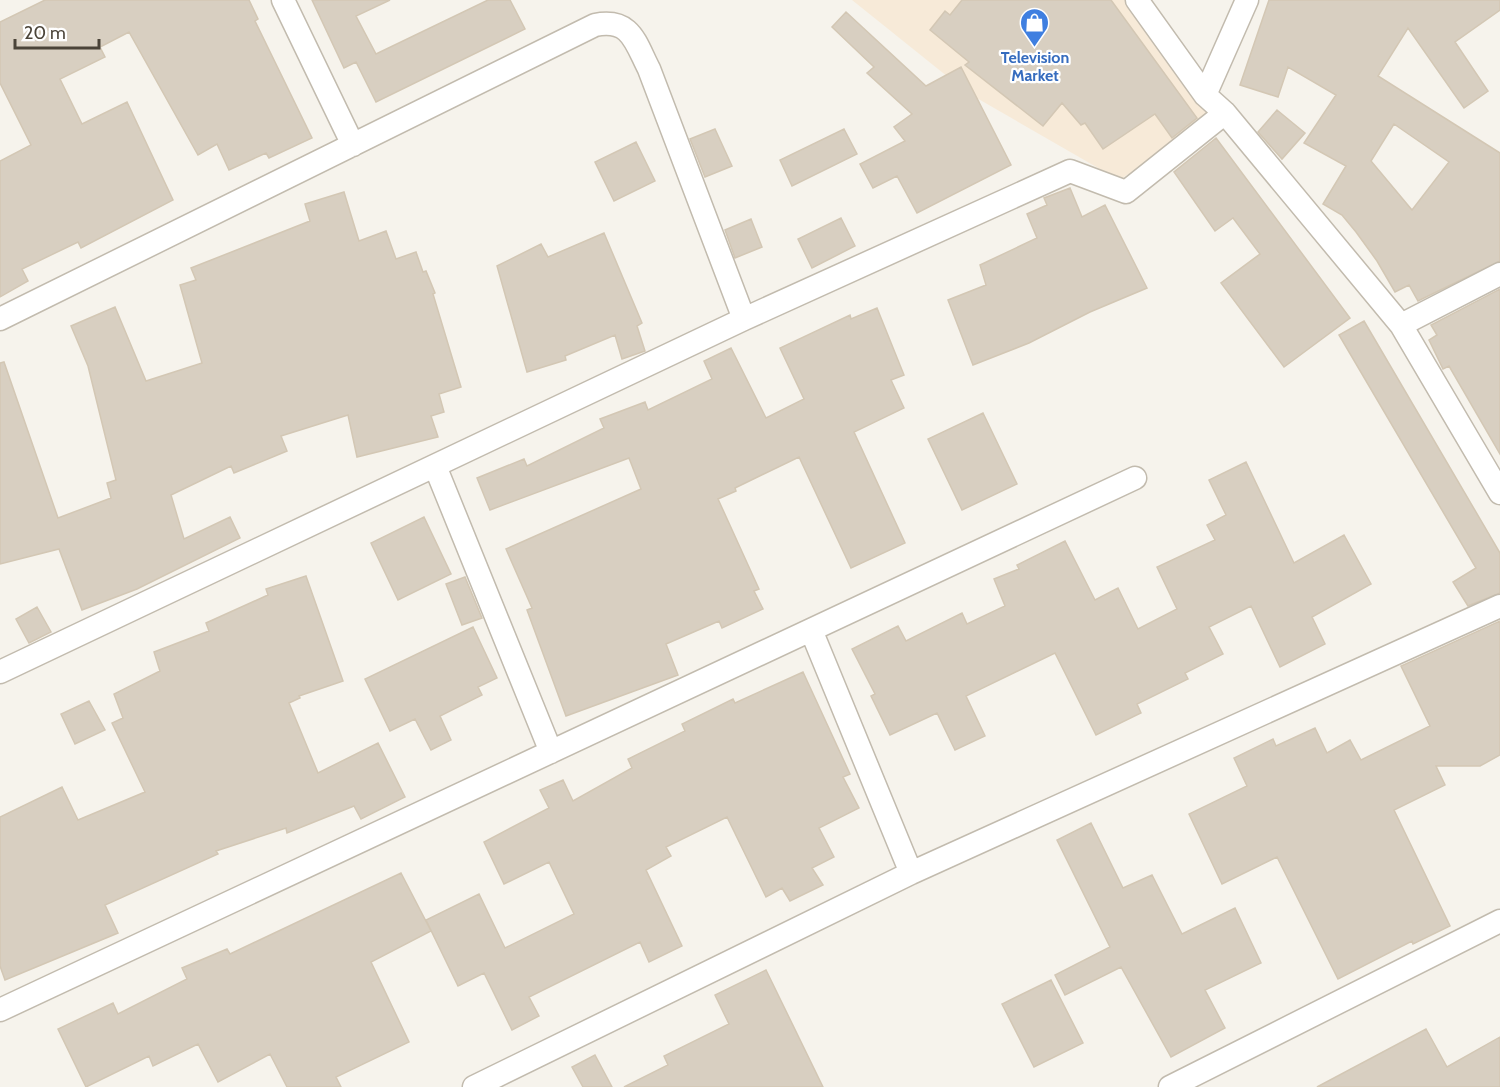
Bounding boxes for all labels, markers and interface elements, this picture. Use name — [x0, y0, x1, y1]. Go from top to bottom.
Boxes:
shop icon: Television Market — [1019, 6, 1051, 48]
scale bar — [15, 12, 99, 50]
text: 20 m — [24, 22, 66, 44]
place label: Television Market — [1001, 48, 1069, 85]

